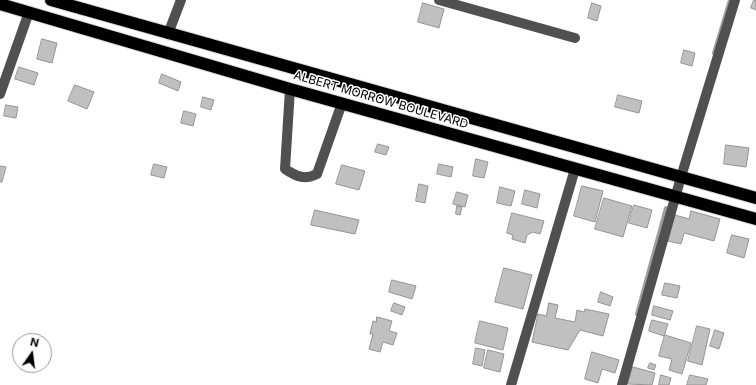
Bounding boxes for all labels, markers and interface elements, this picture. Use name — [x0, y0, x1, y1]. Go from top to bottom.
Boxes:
street label: ALBERT MORROW BOULEVARD — [292, 68, 470, 132]
north arrow — [12, 333, 52, 373]
text: N — [29, 335, 40, 350]

